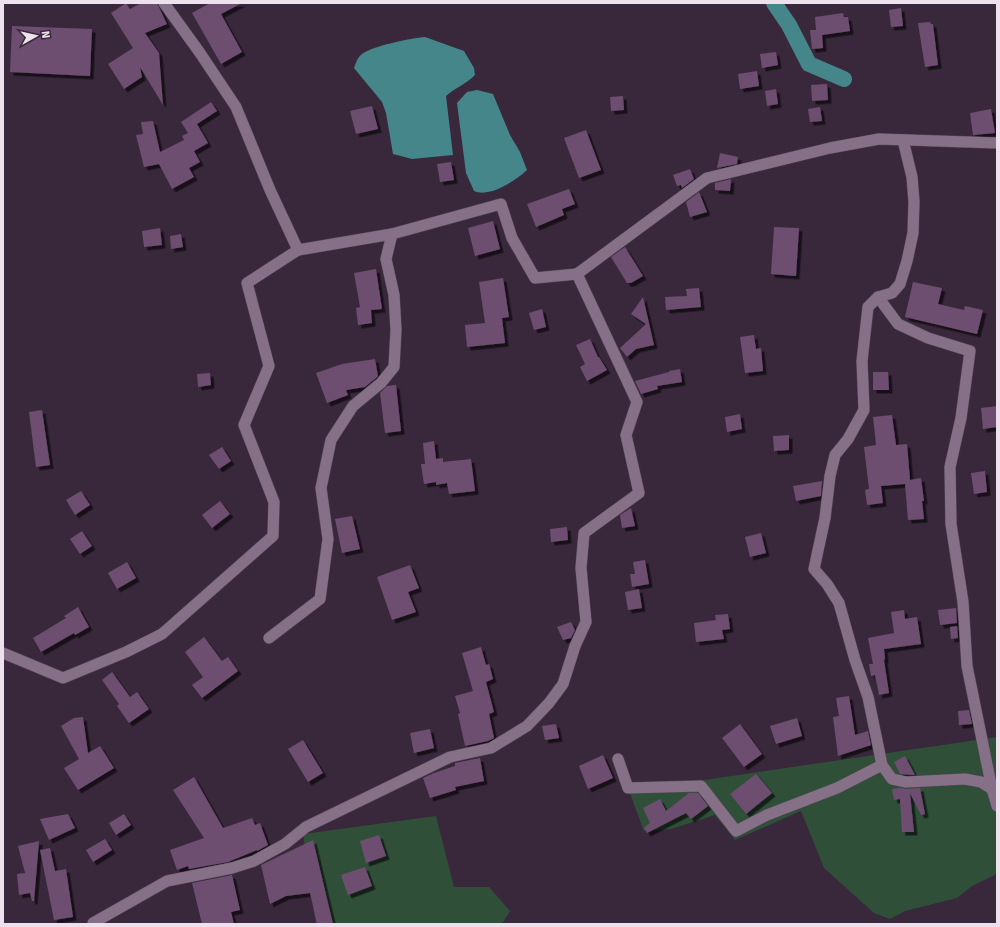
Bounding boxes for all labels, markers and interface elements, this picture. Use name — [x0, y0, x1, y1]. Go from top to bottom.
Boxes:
north arrow — [16, 16, 56, 56]
text: N — [38, 30, 52, 39]

